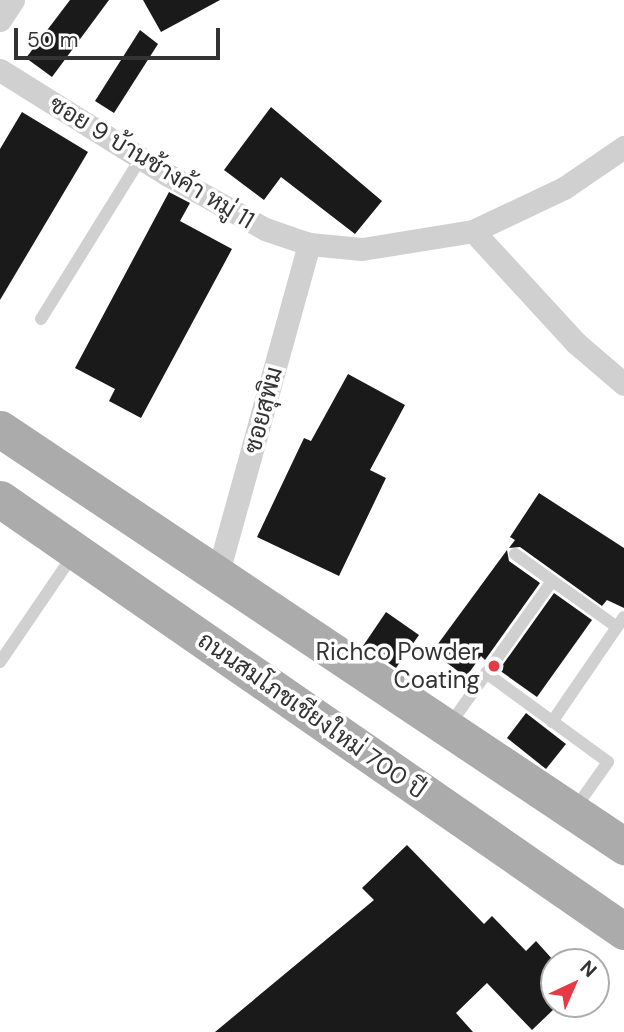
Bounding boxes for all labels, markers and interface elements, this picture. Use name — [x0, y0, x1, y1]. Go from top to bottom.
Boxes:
scale bar — [18, 14, 224, 58]
text: 50 m — [27, 26, 78, 54]
street label: ซอย 9 บ้านช้างค้า หมู่ 11 — [44, 89, 260, 235]
street label: ซอยสุพิม — [238, 364, 288, 456]
street label: ถนนสมโภชเชียงใหม่ 700 ปี — [193, 625, 431, 805]
place label: Richco Powder Coating — [316, 638, 480, 694]
marker: Richco Powder Coating — [486, 658, 502, 674]
north arrow — [540, 948, 610, 1018]
text: N — [575, 955, 602, 983]

